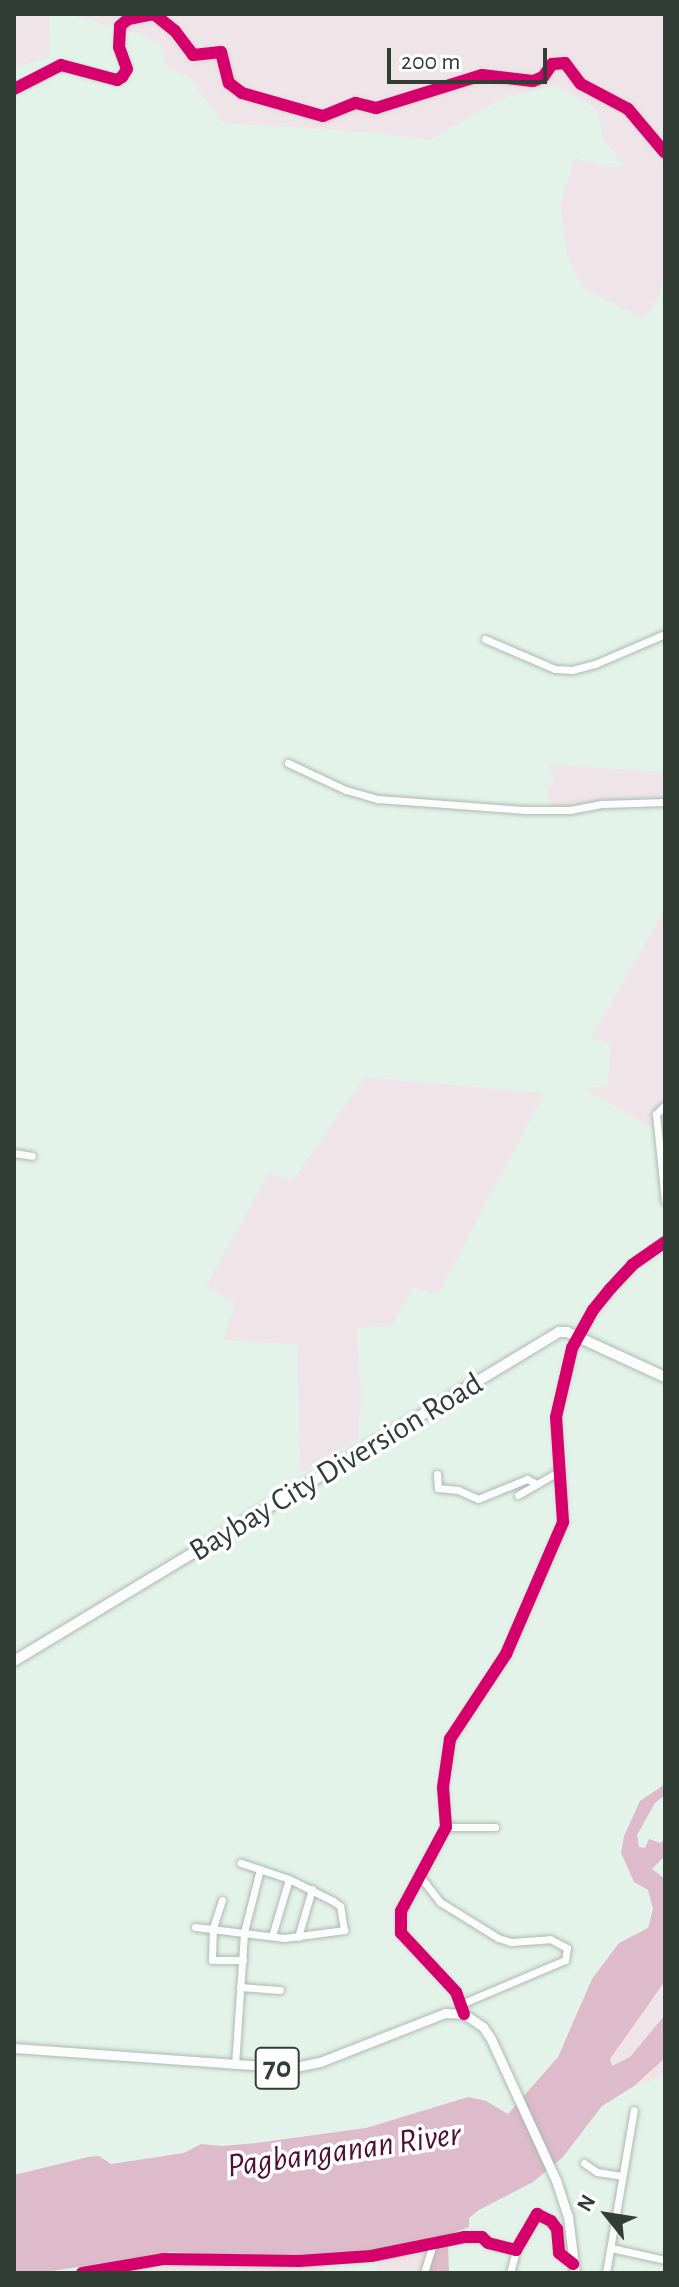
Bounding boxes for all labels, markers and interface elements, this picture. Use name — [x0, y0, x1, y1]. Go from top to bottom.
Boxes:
scale bar — [391, 32, 551, 82]
text: 200 m — [401, 50, 460, 74]
street label: Baybay City Diversion Road — [182, 1364, 490, 1570]
road number: 70 — [253, 2042, 301, 2094]
water label: Pagbanganan River — [225, 2114, 463, 2188]
north arrow — [567, 2175, 647, 2255]
text: N — [573, 2191, 600, 2215]

